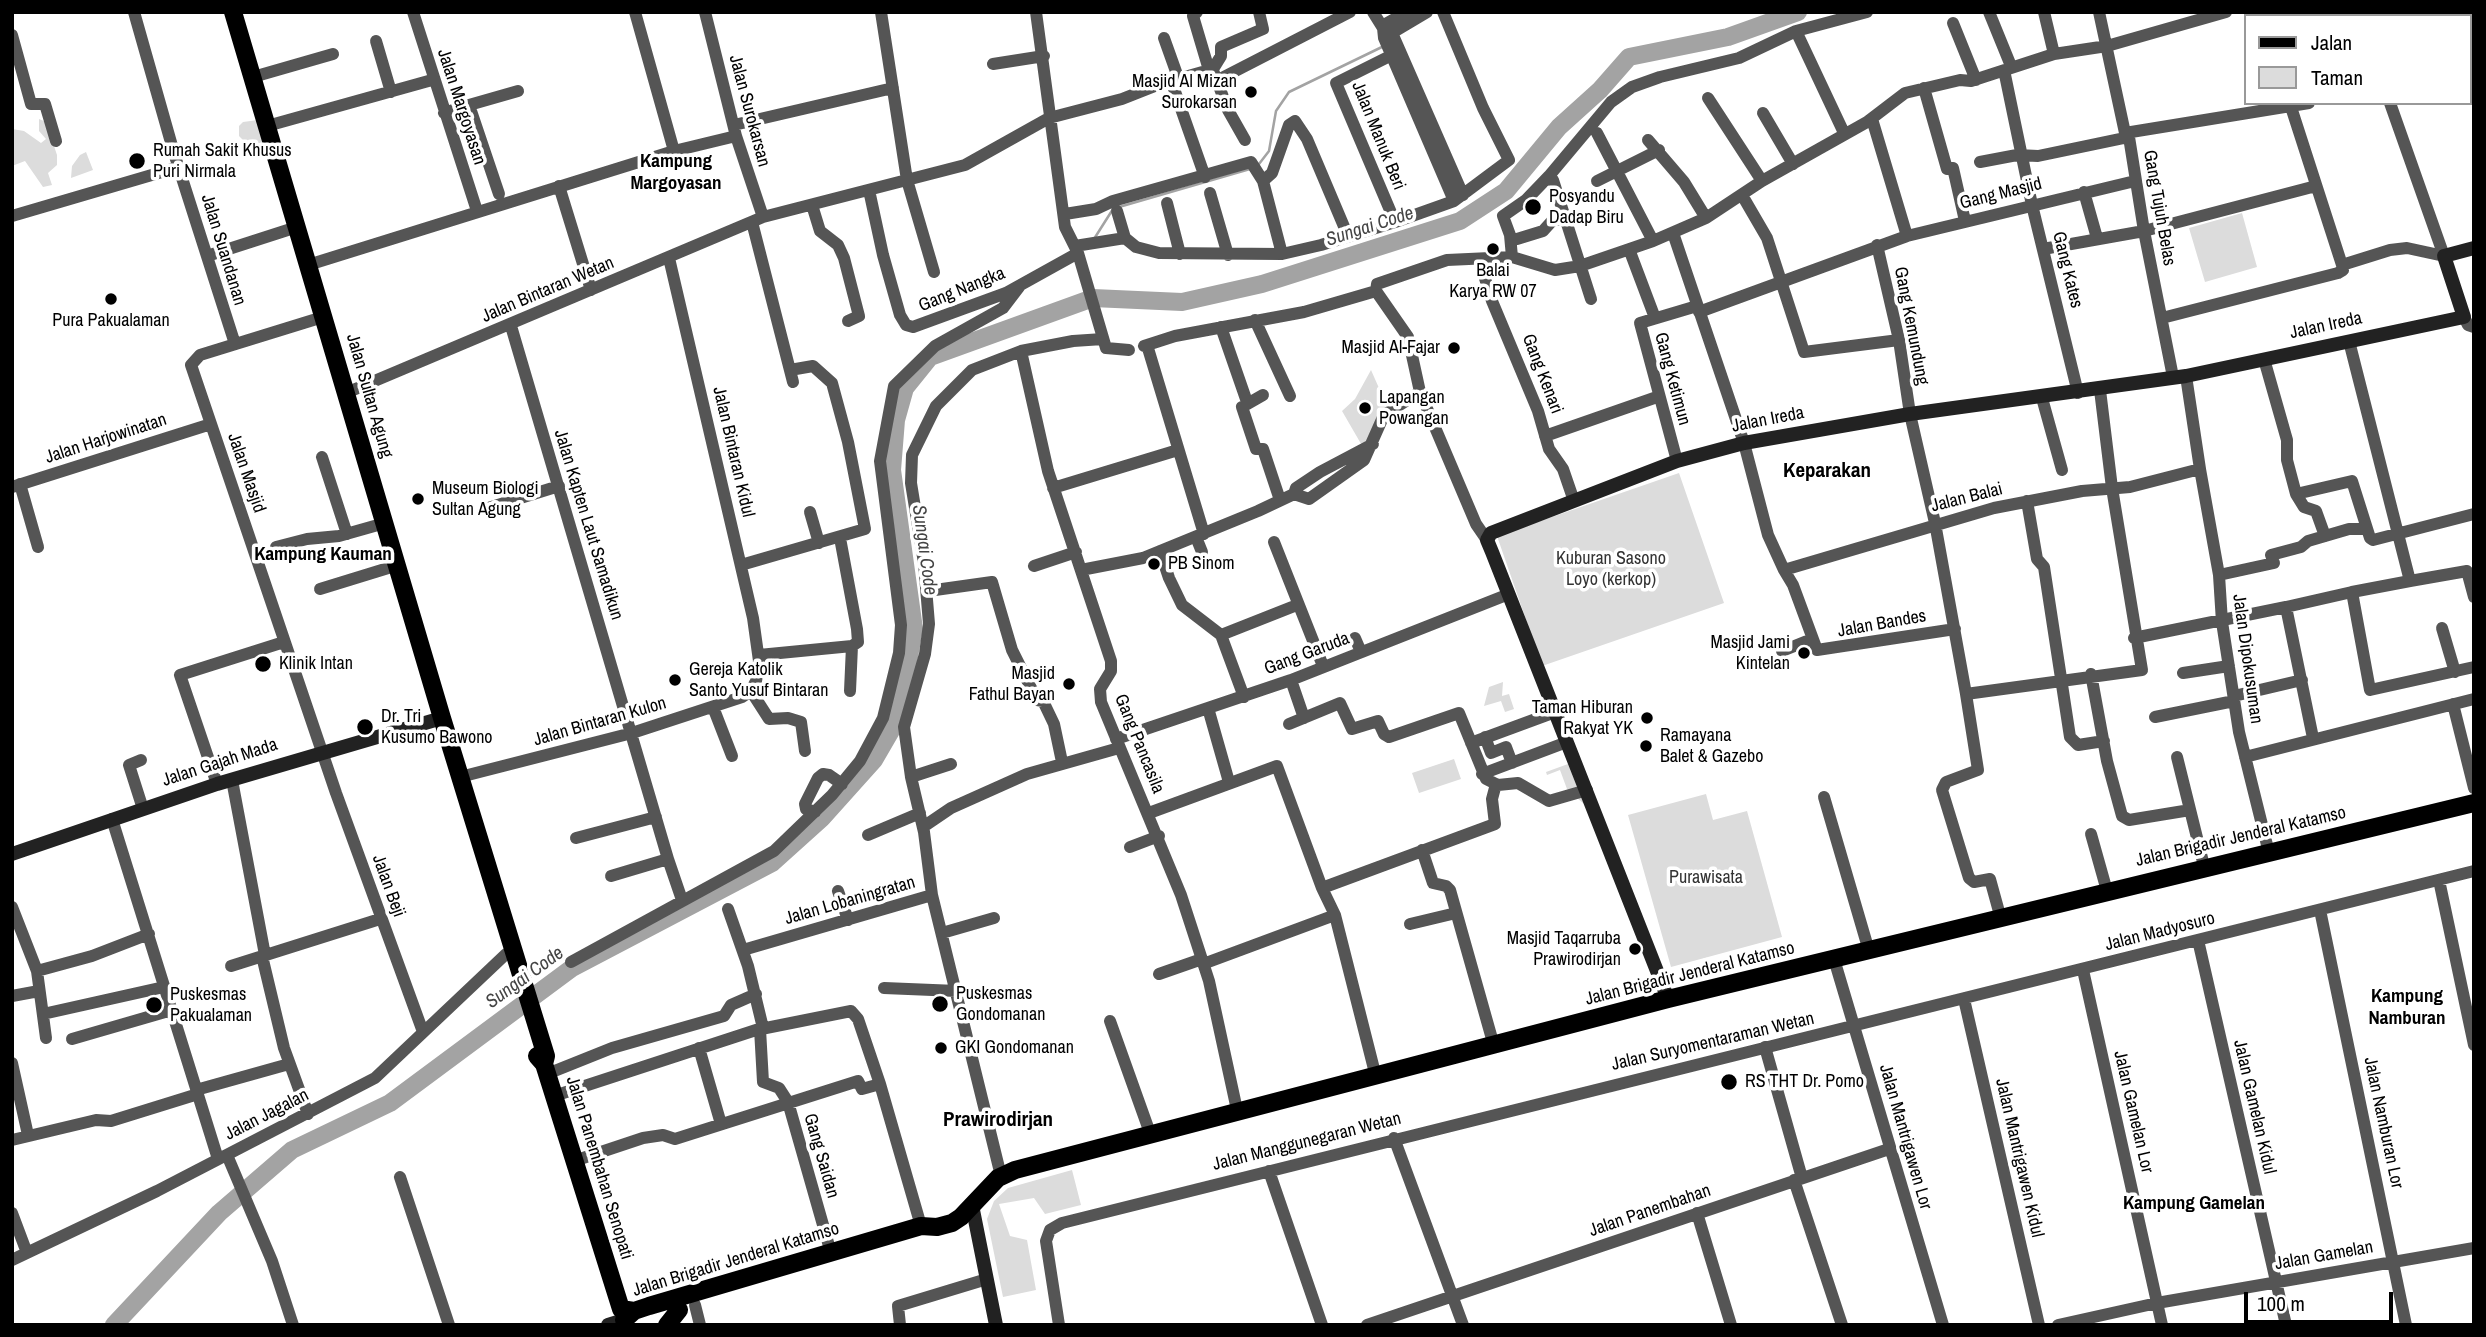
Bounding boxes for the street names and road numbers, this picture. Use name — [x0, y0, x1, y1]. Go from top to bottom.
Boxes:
street label: Jalan Margoyasan — [432, 46, 490, 168]
street label: Jalan Surokarsan — [724, 53, 774, 169]
street label: Jalan Manuk Beri — [1346, 79, 1410, 193]
street label: Gang Tujuh Belas — [2138, 149, 2180, 267]
street label: Gang Masjid — [1958, 173, 2044, 215]
street label: Jalan Suandanan — [196, 192, 250, 308]
street label: Gang Kates — [2047, 230, 2087, 310]
street label: Jalan Bintaran Wetan — [479, 252, 617, 328]
street label: Gang Nangka — [916, 263, 1008, 317]
street label: Gang Kemundung — [1889, 265, 1933, 387]
street label: Jalan Ireda — [2288, 308, 2364, 344]
street label: Gang Ketimun — [1649, 330, 1695, 428]
street label: Jalan Sultan Agung — [341, 331, 397, 461]
street label: Gang Kenari — [1517, 331, 1567, 417]
street label: Jalan Bintaran Kidul — [708, 385, 758, 519]
street label: Jalan Ireda — [1730, 402, 1806, 438]
street label: Jalan Harjowinatan — [43, 409, 169, 469]
street label: Jalan Kapten Laut Samadikun — [549, 427, 627, 623]
street label: Jalan Masjid — [222, 430, 270, 516]
street label: Jalan Balai — [1929, 479, 2005, 517]
street label: Jalan Dipokusuman — [2227, 593, 2267, 725]
street label: Jalan Bandes — [1836, 606, 1928, 642]
street label: Gang Garuda — [1261, 628, 1353, 680]
street label: Gang Pancasila — [1109, 691, 1169, 797]
street label: Jalan Bintaran Kulon — [531, 693, 669, 751]
street label: Jalan Gajah Mada — [160, 734, 280, 792]
street label: Jalan Brigadir Jenderal Katamso — [2134, 802, 2348, 872]
street label: Jalan Beji — [367, 852, 409, 920]
street label: Jalan Lobaningratan — [782, 872, 918, 930]
street label: Jalan Madyosuro — [2103, 908, 2217, 956]
street label: Jalan Brigadir Jenderal Katamso — [1583, 938, 1797, 1010]
street label: Jalan Suryomentaraman Wetan — [1610, 1008, 1816, 1076]
street label: Jalan Gamelan Kidul — [2228, 1038, 2280, 1176]
street label: Jalan Gamelan Lor — [2108, 1049, 2158, 1175]
street label: Jalan Namburan Lor — [2359, 1055, 2407, 1191]
street label: Jalan Mantrigawen Lor — [1874, 1062, 1936, 1212]
street label: Jalan Panembahan Senopati — [561, 1074, 637, 1262]
street label: Jalan Mantrigawen Kidul — [1990, 1076, 2048, 1240]
street label: Jalan Jagalan — [222, 1085, 312, 1145]
street label: Jalan Manggunegaran Wetan — [1211, 1108, 1403, 1176]
street label: Gang Saidan — [799, 1111, 843, 1201]
street label: Jalan Panembahan — [1586, 1180, 1714, 1242]
street label: Jalan Brigadir Jenderal Katamso — [630, 1218, 842, 1302]
street label: Jalan Gamelan — [2273, 1237, 2375, 1275]

